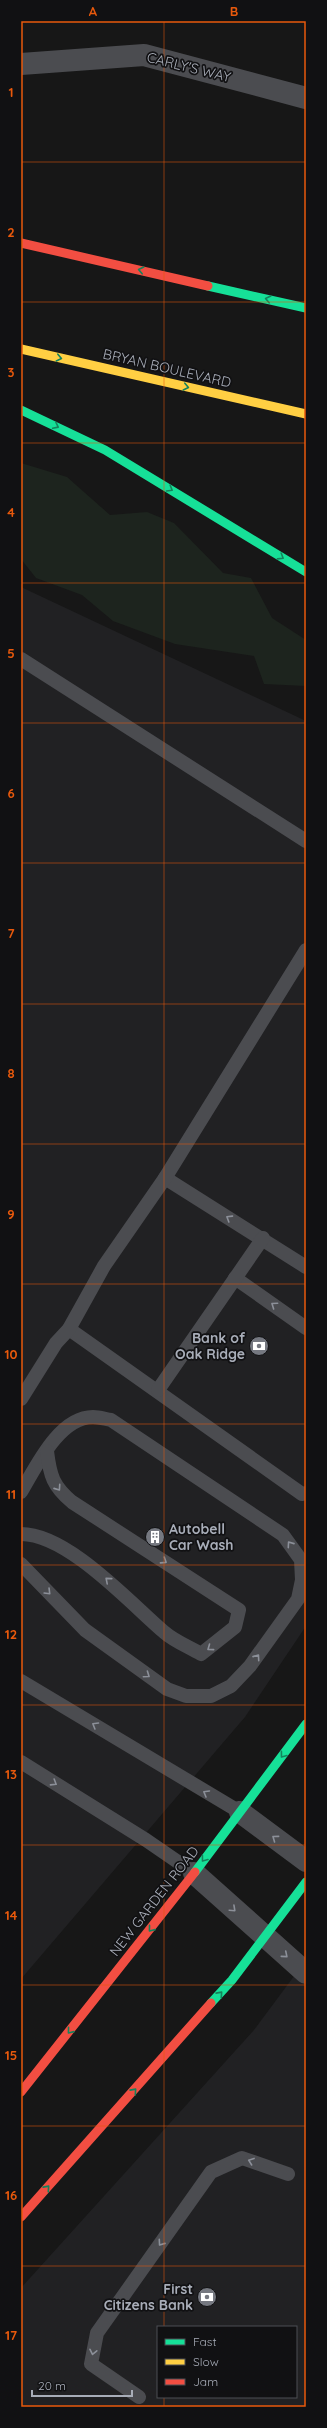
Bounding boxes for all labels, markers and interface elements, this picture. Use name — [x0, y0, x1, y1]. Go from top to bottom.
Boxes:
text: A — [89, 3, 98, 19]
text: B — [230, 3, 238, 19]
street label: CARLY'S WAY — [145, 48, 233, 86]
text: 1 — [8, 84, 14, 100]
text: 2 — [7, 224, 15, 240]
one-way arrow — [138, 267, 144, 275]
one-way arrow — [265, 296, 271, 304]
street label: BRYAN BOULEVARD — [101, 344, 233, 392]
one-way arrow — [56, 354, 62, 362]
text: 3 — [8, 364, 15, 380]
one-way arrow — [182, 382, 189, 391]
one-way arrow — [52, 421, 60, 429]
one-way arrow — [166, 484, 173, 491]
text: 4 — [7, 504, 15, 520]
one-way arrow — [277, 552, 284, 559]
text: 5 — [7, 645, 15, 661]
text: 6 — [7, 785, 15, 801]
text: 7 — [7, 925, 15, 941]
text: 8 — [7, 1065, 15, 1081]
text: 9 — [7, 1206, 15, 1222]
one-way arrow — [226, 1215, 233, 1223]
one-way arrow — [271, 1302, 278, 1310]
place label: Bank of Oak Ridge — [175, 1329, 246, 1363]
bank icon: Bank of Oak Ridge — [248, 1335, 270, 1357]
text: 10 — [4, 1346, 18, 1362]
one-way arrow — [53, 1483, 60, 1490]
text: 11 — [6, 1486, 16, 1502]
place label: Autobell Car Wash — [169, 1520, 233, 1554]
building icon: Autobell Car Wash — [144, 1526, 166, 1548]
one-way arrow — [288, 1542, 295, 1549]
one-way arrow — [160, 1557, 167, 1564]
one-way arrow — [105, 1578, 113, 1585]
one-way arrow — [43, 1588, 51, 1595]
text: 12 — [5, 1626, 17, 1642]
one-way arrow — [207, 1643, 214, 1650]
one-way arrow — [252, 1655, 259, 1662]
one-way arrow — [143, 1670, 150, 1677]
one-way arrow — [92, 1723, 99, 1730]
one-way arrow — [280, 1751, 287, 1758]
text: 13 — [5, 1766, 17, 1782]
one-way arrow — [50, 1778, 57, 1785]
one-way arrow — [203, 1790, 210, 1797]
one-way arrow — [272, 1835, 279, 1842]
street label: NEW GARDEN ROAD — [105, 1842, 203, 1960]
one-way arrow — [202, 1855, 209, 1862]
one-way arrow — [228, 1904, 236, 1911]
text: 14 — [5, 1907, 18, 1923]
one-way arrow — [149, 1925, 156, 1932]
one-way arrow — [281, 1950, 288, 1957]
one-way arrow — [215, 1991, 223, 1999]
one-way arrow — [68, 2026, 75, 2033]
text: 15 — [5, 2047, 17, 2063]
one-way arrow — [129, 2088, 136, 2096]
one-way arrow — [248, 2157, 255, 2166]
one-way arrow — [42, 2185, 50, 2193]
text: 16 — [5, 2187, 17, 2203]
one-way arrow — [159, 2238, 166, 2245]
place label: First Citizens Bank — [104, 2280, 193, 2314]
bank icon: First Citizens Bank — [196, 2286, 218, 2308]
legend — [157, 2326, 297, 2398]
text: 17 — [5, 2327, 17, 2343]
text: Fast — [193, 2334, 217, 2349]
one-way arrow — [90, 2348, 98, 2355]
text: Slow — [193, 2354, 219, 2369]
scale bar — [32, 2372, 132, 2398]
text: Jam — [193, 2374, 218, 2389]
text: 20 m — [38, 2378, 66, 2393]

